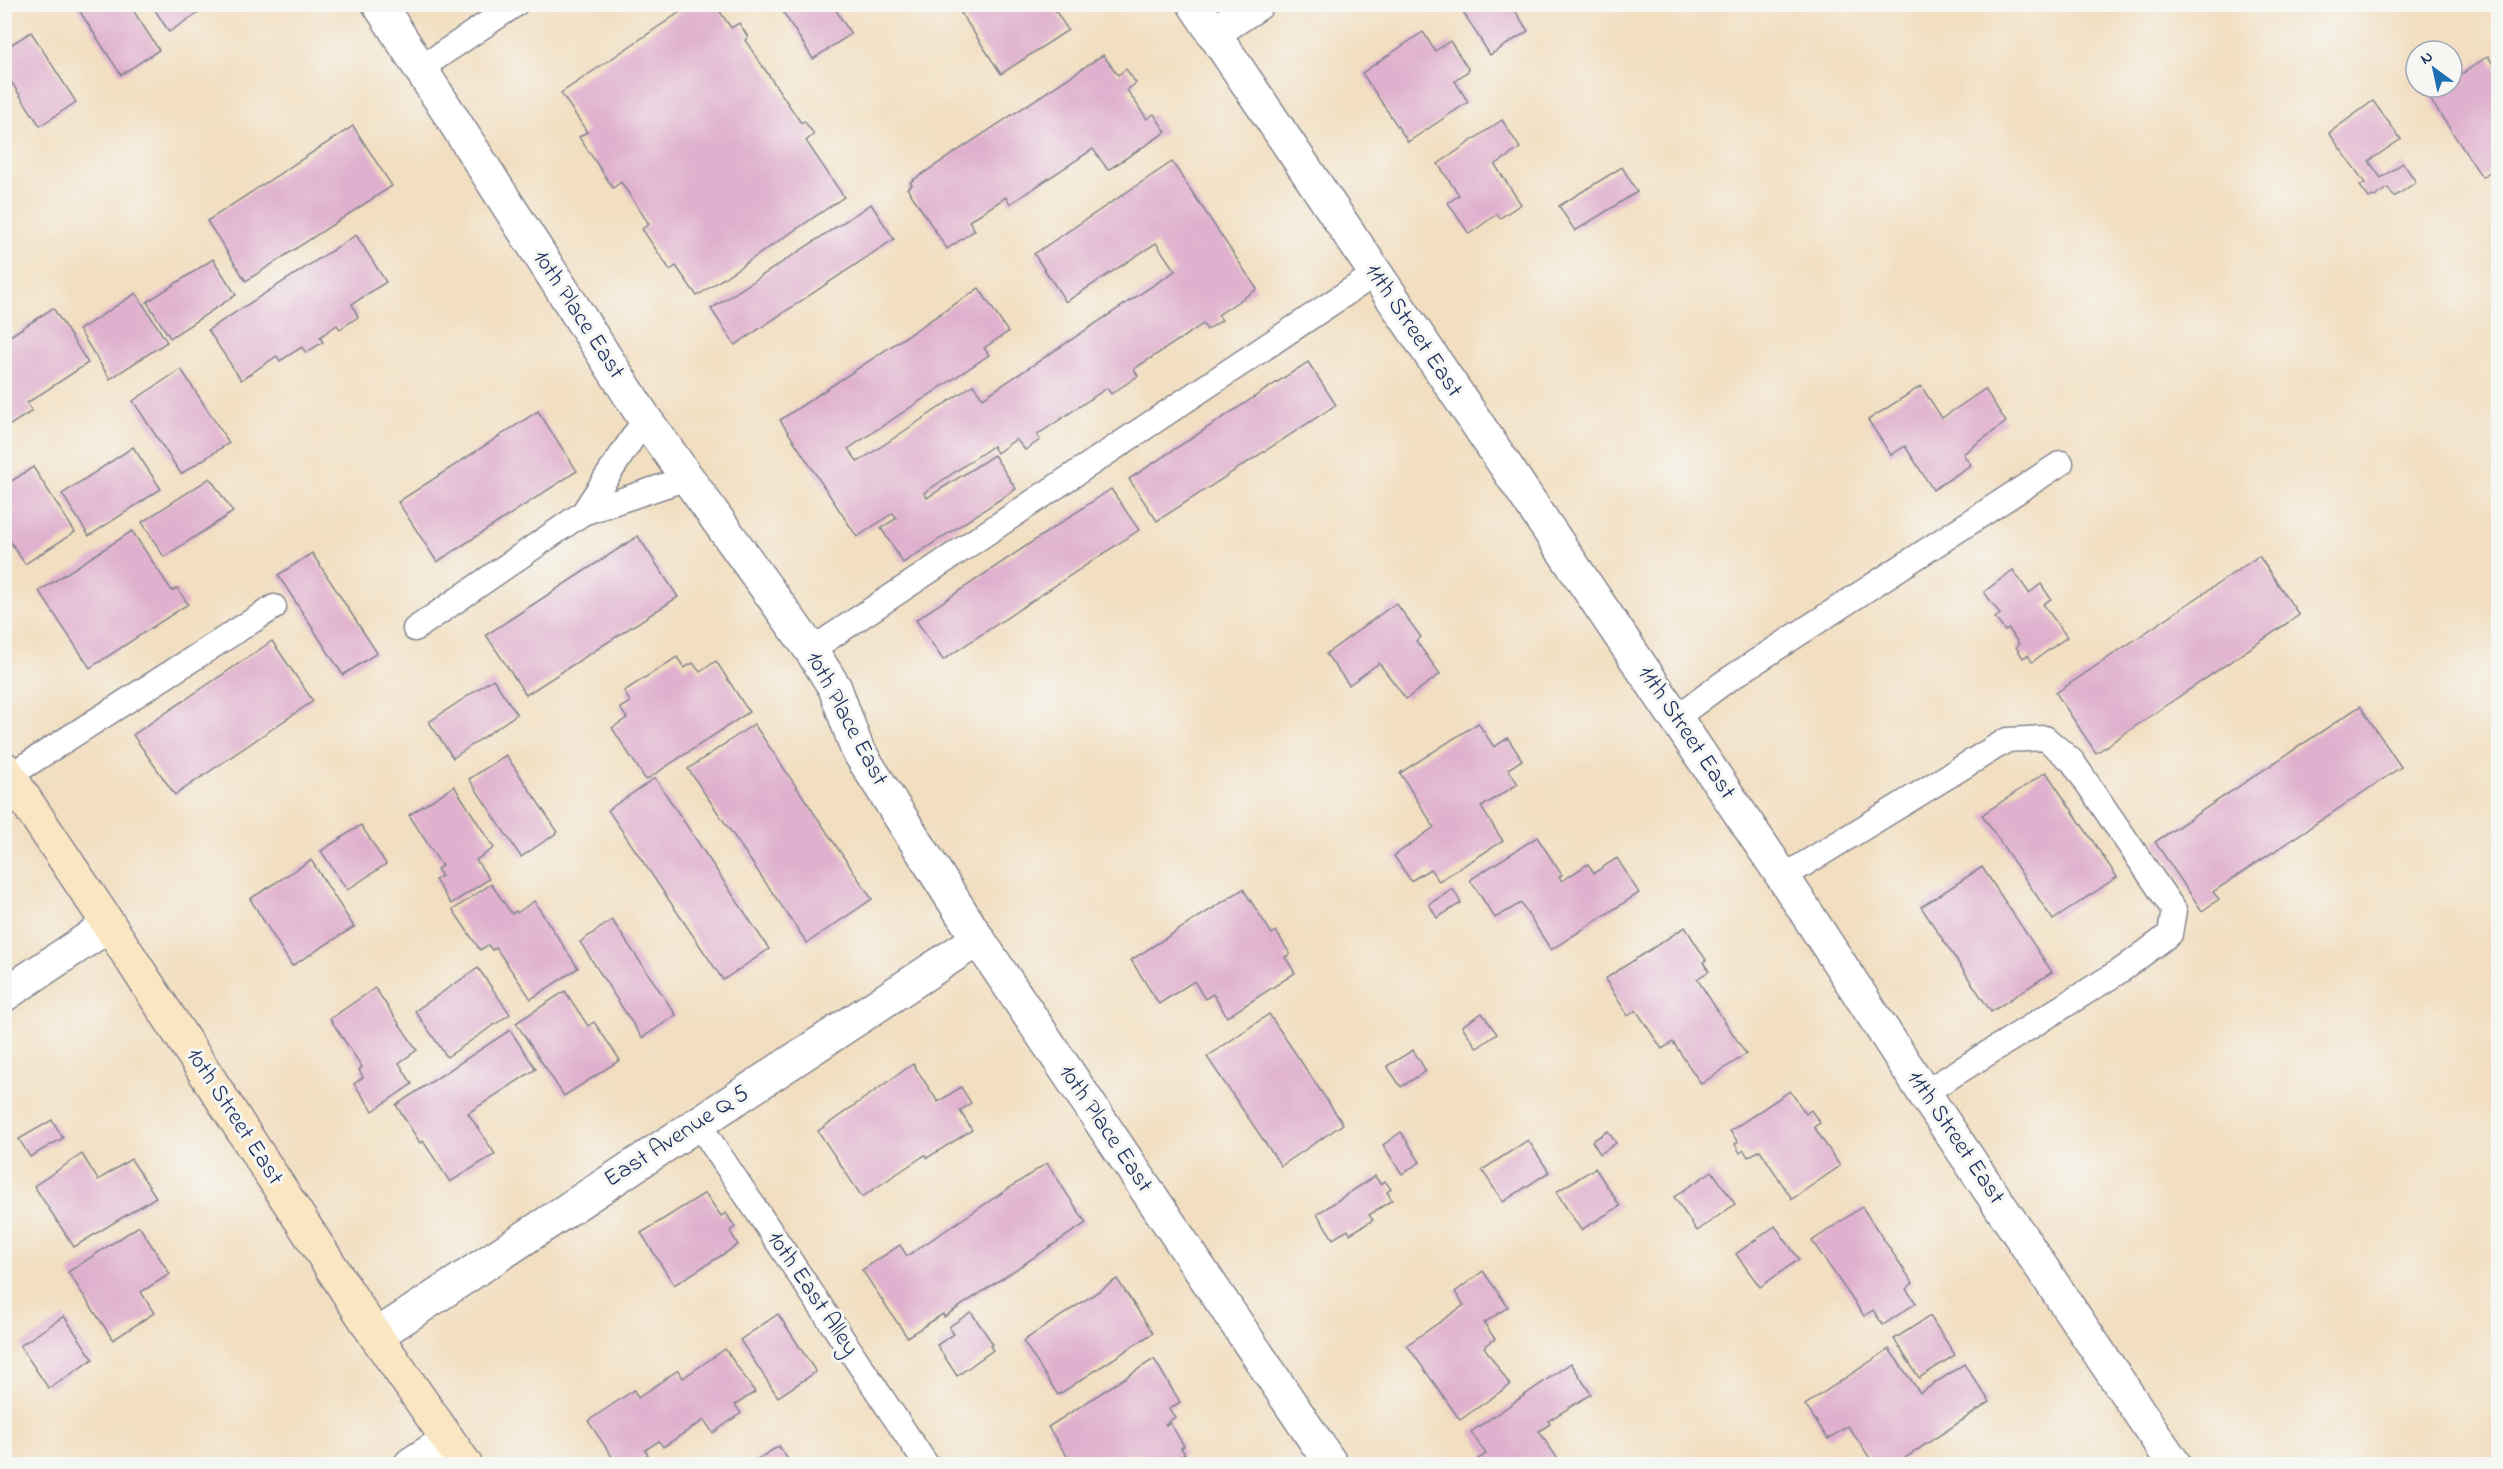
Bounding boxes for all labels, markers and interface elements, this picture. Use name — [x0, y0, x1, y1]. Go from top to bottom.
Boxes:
north arrow — [2404, 39, 2464, 99]
text: N — [2416, 45, 2438, 71]
street label: 10th Place East — [523, 243, 633, 387]
street label: 11th Street East — [1355, 257, 1471, 405]
street label: 10th Place East — [796, 645, 896, 793]
street label: 11th Street East — [1628, 659, 1744, 807]
street label: 10th Street East — [176, 1041, 292, 1193]
street label: 10th Place East — [1049, 1058, 1161, 1200]
street label: 11th Street East — [1897, 1064, 2013, 1212]
street label: East Avenue Q 5 — [598, 1077, 757, 1197]
street label: 10th East Alley — [756, 1224, 867, 1364]

